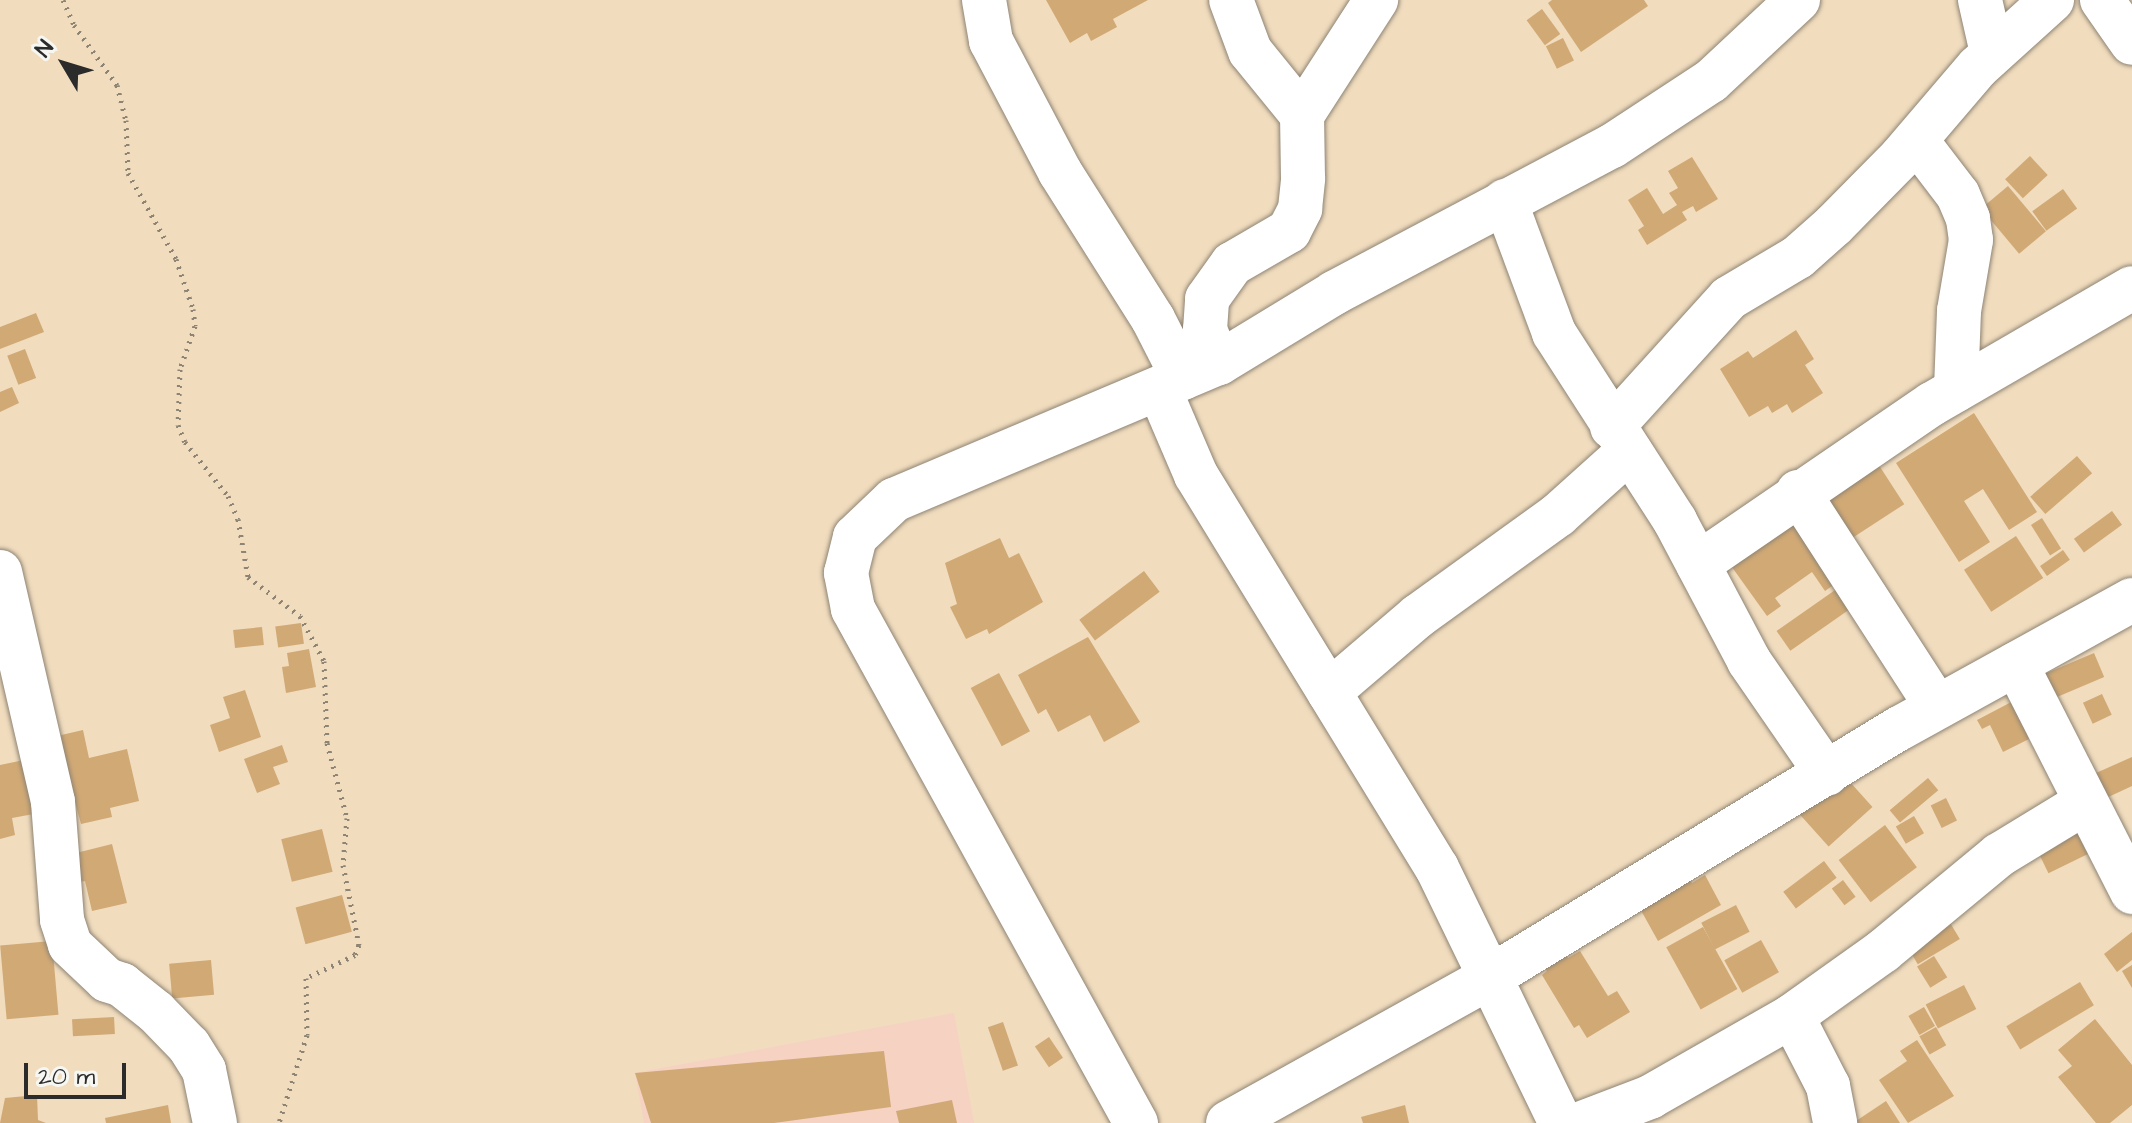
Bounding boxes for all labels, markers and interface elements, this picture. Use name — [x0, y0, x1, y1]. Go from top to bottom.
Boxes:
north arrow — [24, 24, 104, 104]
text: N — [28, 34, 61, 64]
scale bar — [28, 1047, 130, 1097]
text: 20 m — [38, 1060, 95, 1094]

